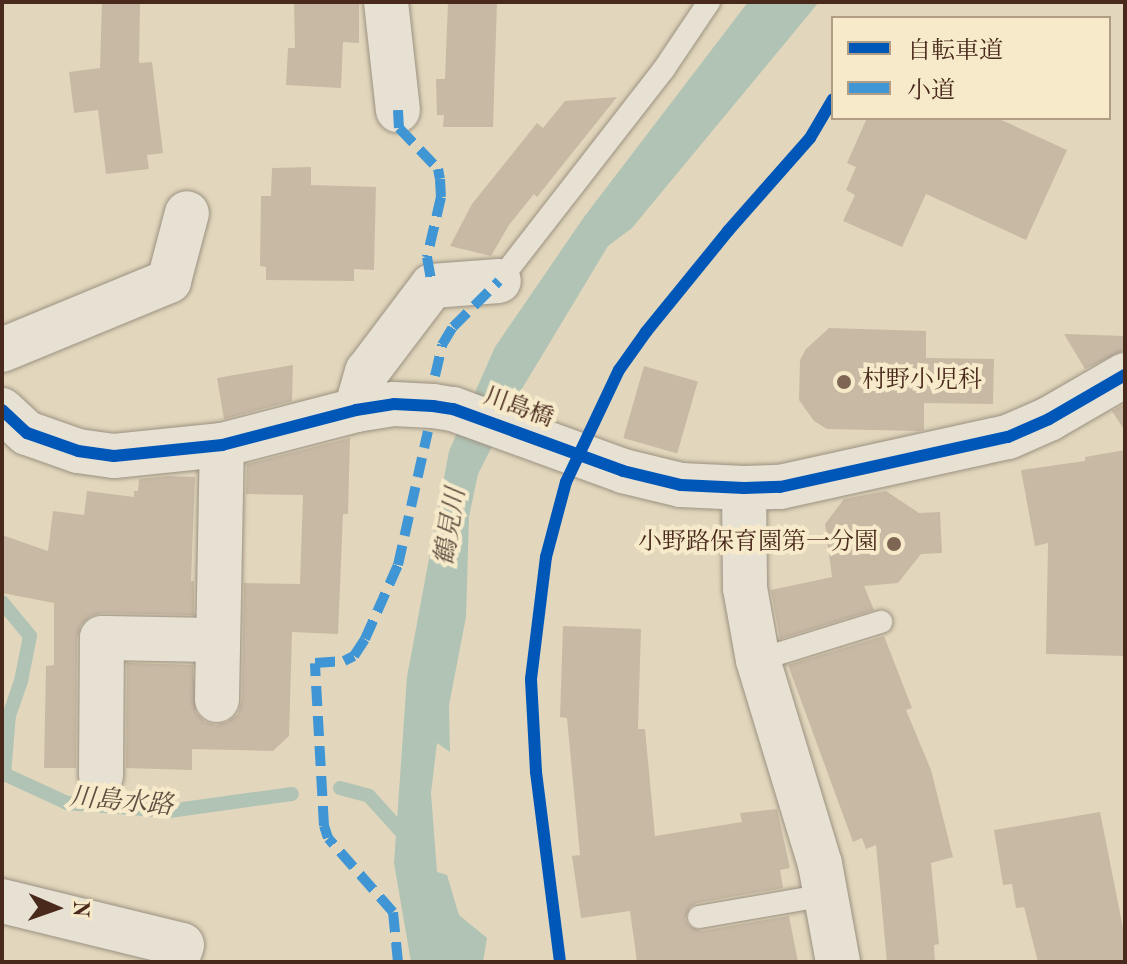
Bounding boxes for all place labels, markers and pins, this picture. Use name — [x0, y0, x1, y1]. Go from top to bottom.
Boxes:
place label: 村野小児科 — [862, 368, 982, 396]
marker: 村野小児科 — [833, 371, 855, 393]
place label: 小野路保育園第一分園 — [638, 530, 878, 558]
marker: 小野路保育園第一分園 — [885, 535, 903, 553]

